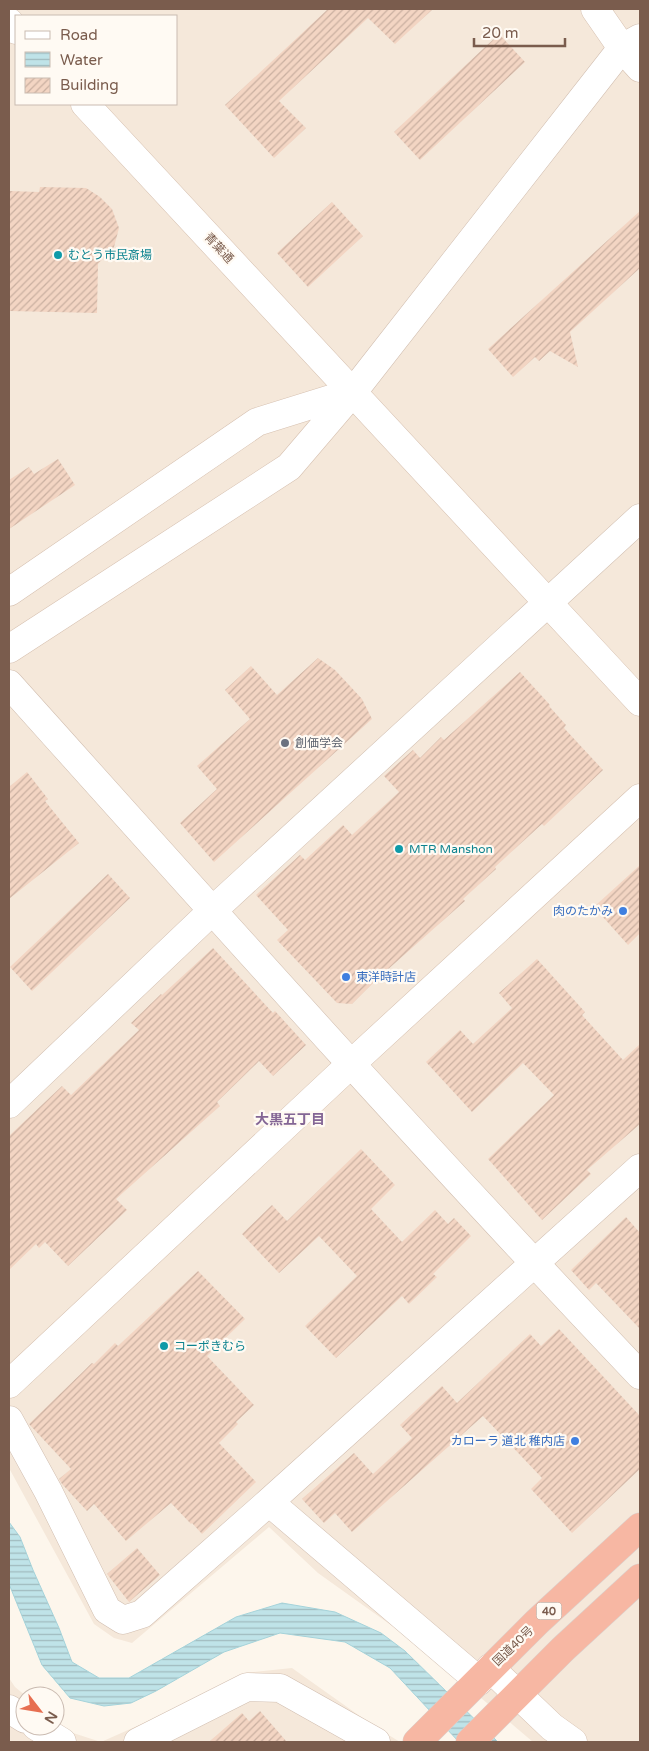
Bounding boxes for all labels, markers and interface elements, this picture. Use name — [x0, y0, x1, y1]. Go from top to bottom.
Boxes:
legend — [15, 15, 178, 105]
scale bar — [474, 15, 565, 47]
text: 20 m — [482, 24, 519, 42]
text: Road — [60, 26, 98, 44]
text: Water — [60, 51, 103, 69]
text: Building — [60, 76, 119, 94]
street label: 青葉通 — [202, 230, 236, 266]
place label: むとう市民斎場 — [68, 248, 152, 262]
marker: むとう市民斎場 — [52, 249, 64, 261]
place label: 創価学会 — [295, 736, 343, 750]
marker: 創価学会 — [279, 737, 291, 749]
place label: MTR Manshon — [409, 842, 493, 856]
marker: MTR Manshon — [393, 843, 405, 855]
place label: 肉のたかみ — [553, 904, 613, 918]
marker: 肉のたかみ — [617, 905, 629, 917]
place label: 東洋時計店 — [356, 970, 416, 984]
marker: 東洋時計店 — [340, 971, 352, 983]
district label: 大黒五丁目 — [255, 1111, 325, 1128]
place label: コーポきむら — [174, 1339, 246, 1353]
marker: コーポきむら — [158, 1340, 170, 1352]
place label: カローラ 道北 稚内店 — [451, 1434, 565, 1448]
marker: カローラ 道北 稚内店 — [569, 1435, 581, 1447]
road number: 40 — [536, 1602, 562, 1620]
street label: 国道40号 — [490, 1623, 536, 1669]
north arrow — [15, 1686, 65, 1736]
text: N — [41, 1708, 61, 1727]

